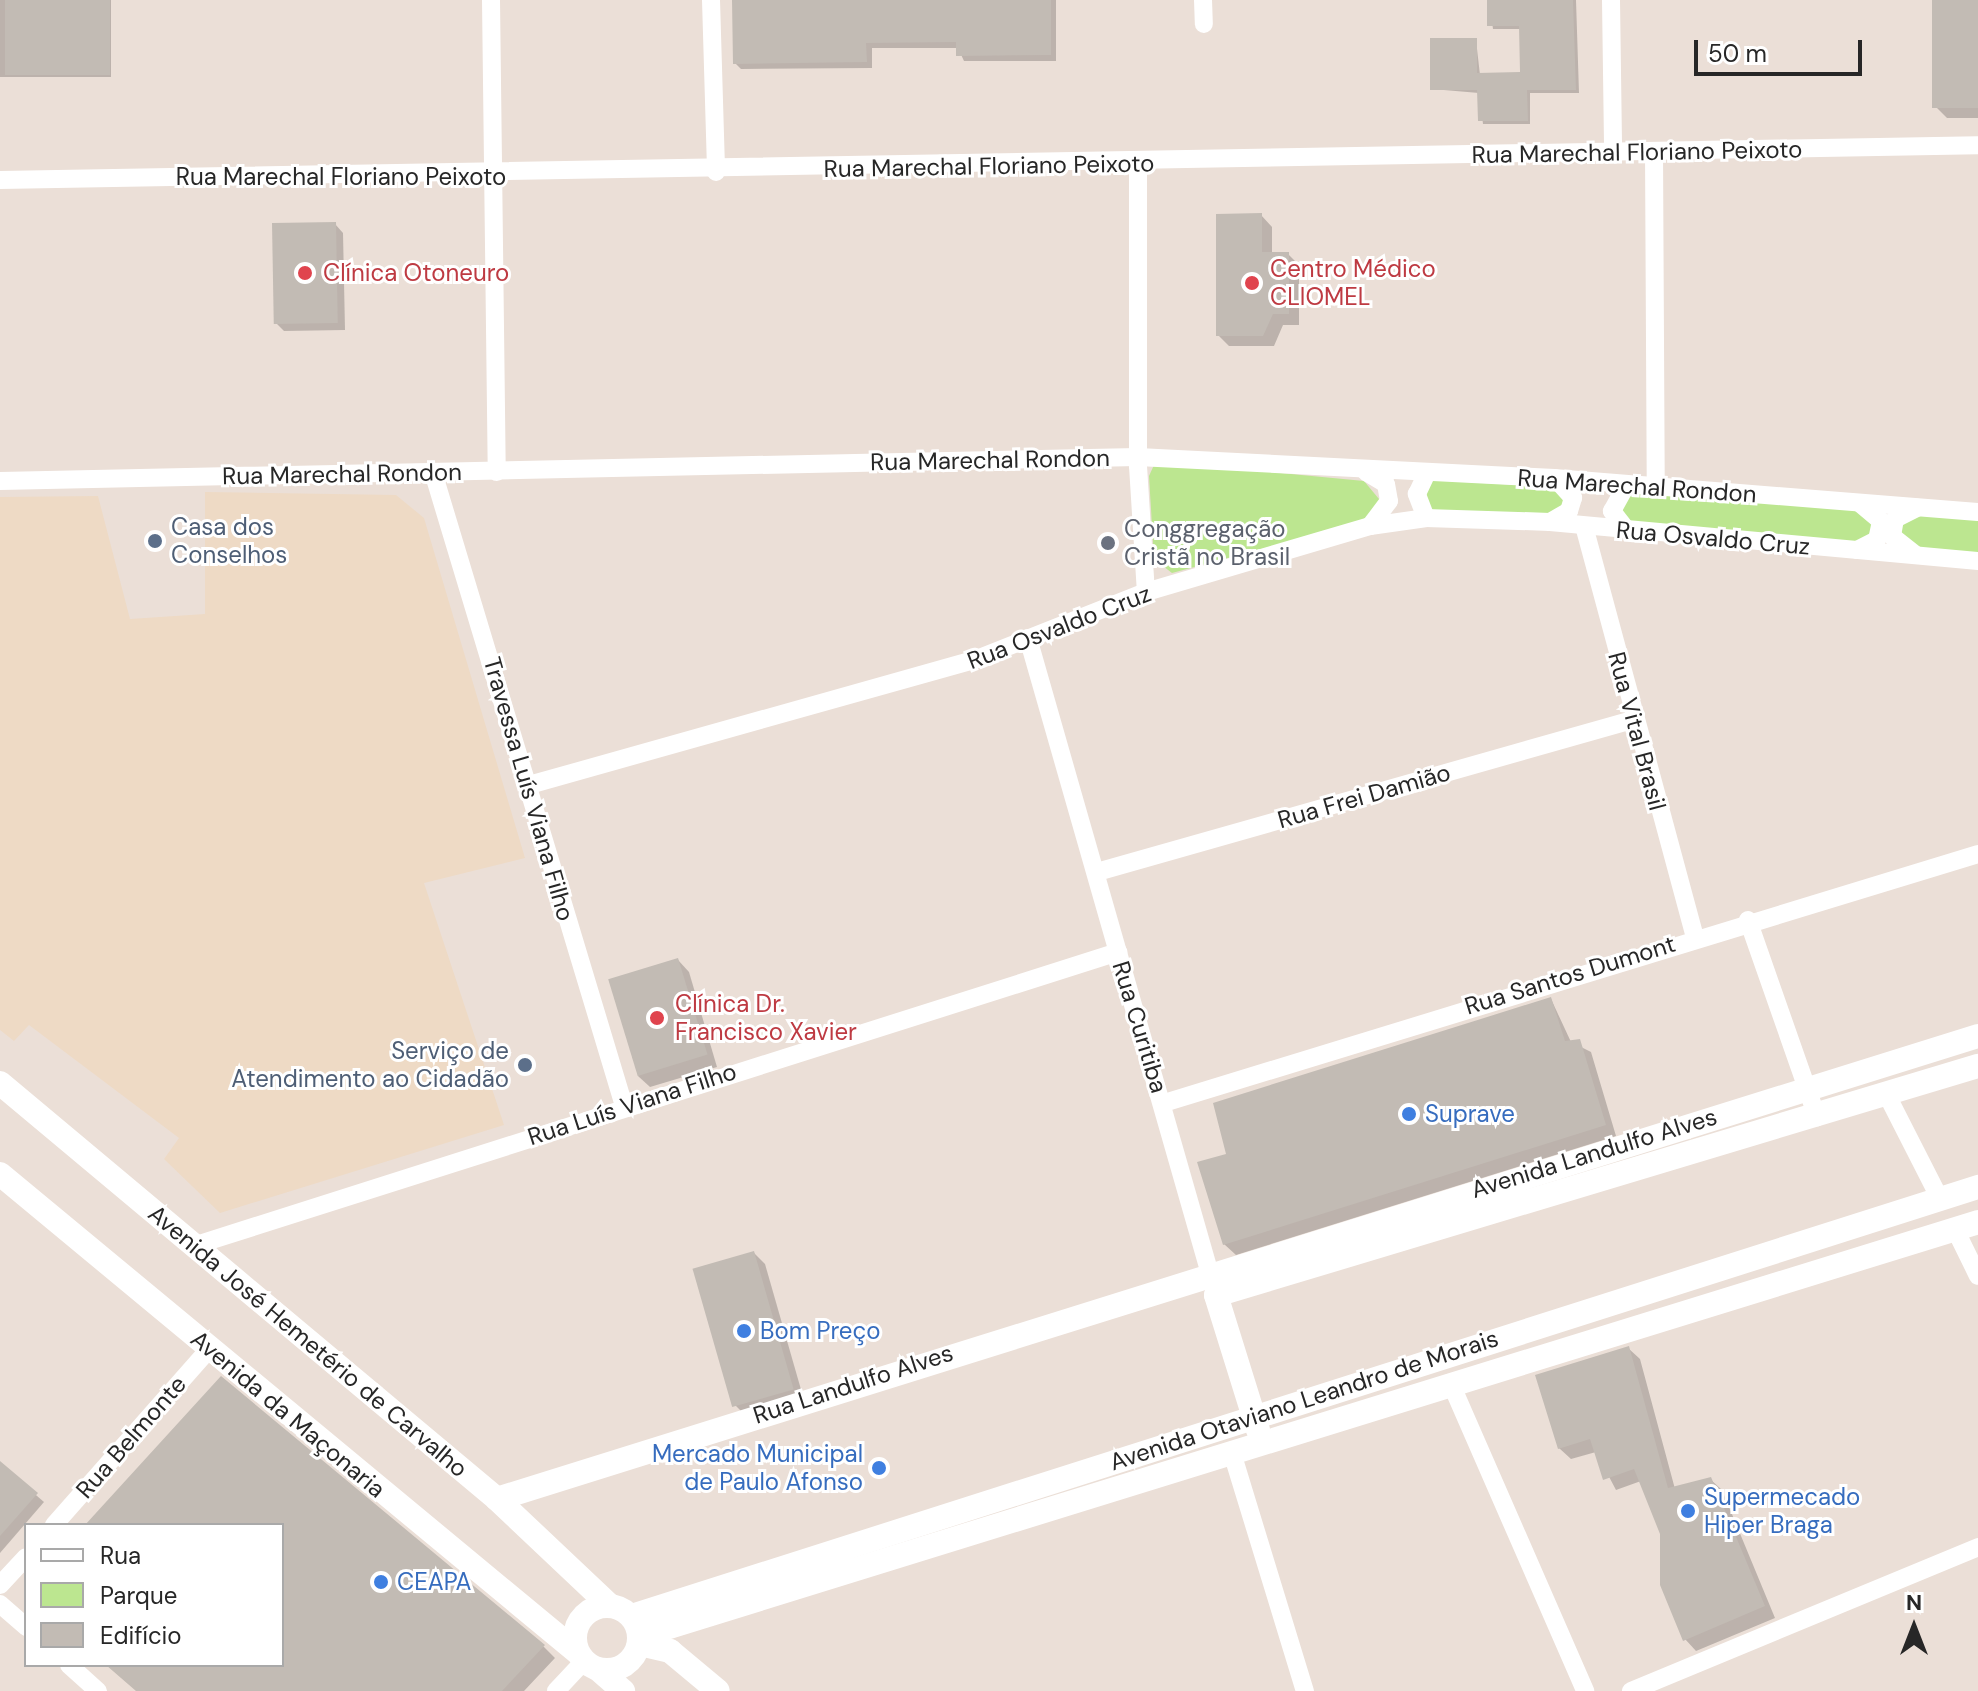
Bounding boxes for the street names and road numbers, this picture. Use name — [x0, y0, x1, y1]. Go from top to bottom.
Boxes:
street label: Rua Marechal Floriano Peixoto — [1471, 135, 1803, 169]
street label: Rua Marechal Floriano Peixoto — [823, 149, 1155, 183]
street label: Rua Marechal Floriano Peixoto — [176, 163, 506, 191]
street label: Rua Marechal Rondon — [870, 444, 1110, 476]
street label: Rua Marechal Rondon — [222, 458, 462, 490]
street label: Rua Marechal Rondon — [1516, 463, 1758, 509]
street label: Rua Osvaldo Cruz — [1615, 515, 1811, 561]
street label: Rua Osvaldo Cruz — [963, 579, 1155, 675]
street label: Rua Vital Brasil — [1602, 649, 1672, 813]
street label: Travessa Luís Viana Filho — [478, 654, 580, 924]
street label: Rua Frei Damião — [1274, 758, 1454, 834]
street label: Rua Santos Dumont — [1461, 929, 1679, 1021]
street label: Rua Curitiba — [1106, 958, 1174, 1096]
street label: Rua Luís Viana Filho — [524, 1057, 740, 1151]
street label: Avenida Landulfo Alves — [1468, 1102, 1720, 1204]
street label: Avenida José Hemetério de Carvalho — [142, 1199, 474, 1483]
street label: Avenida Otaviano Leandro de Morais — [1106, 1323, 1502, 1477]
street label: Avenida da Maçonaria — [185, 1324, 391, 1504]
street label: Rua Landulfo Alves — [749, 1338, 957, 1430]
street label: Rua Belmonte — [70, 1370, 192, 1504]

